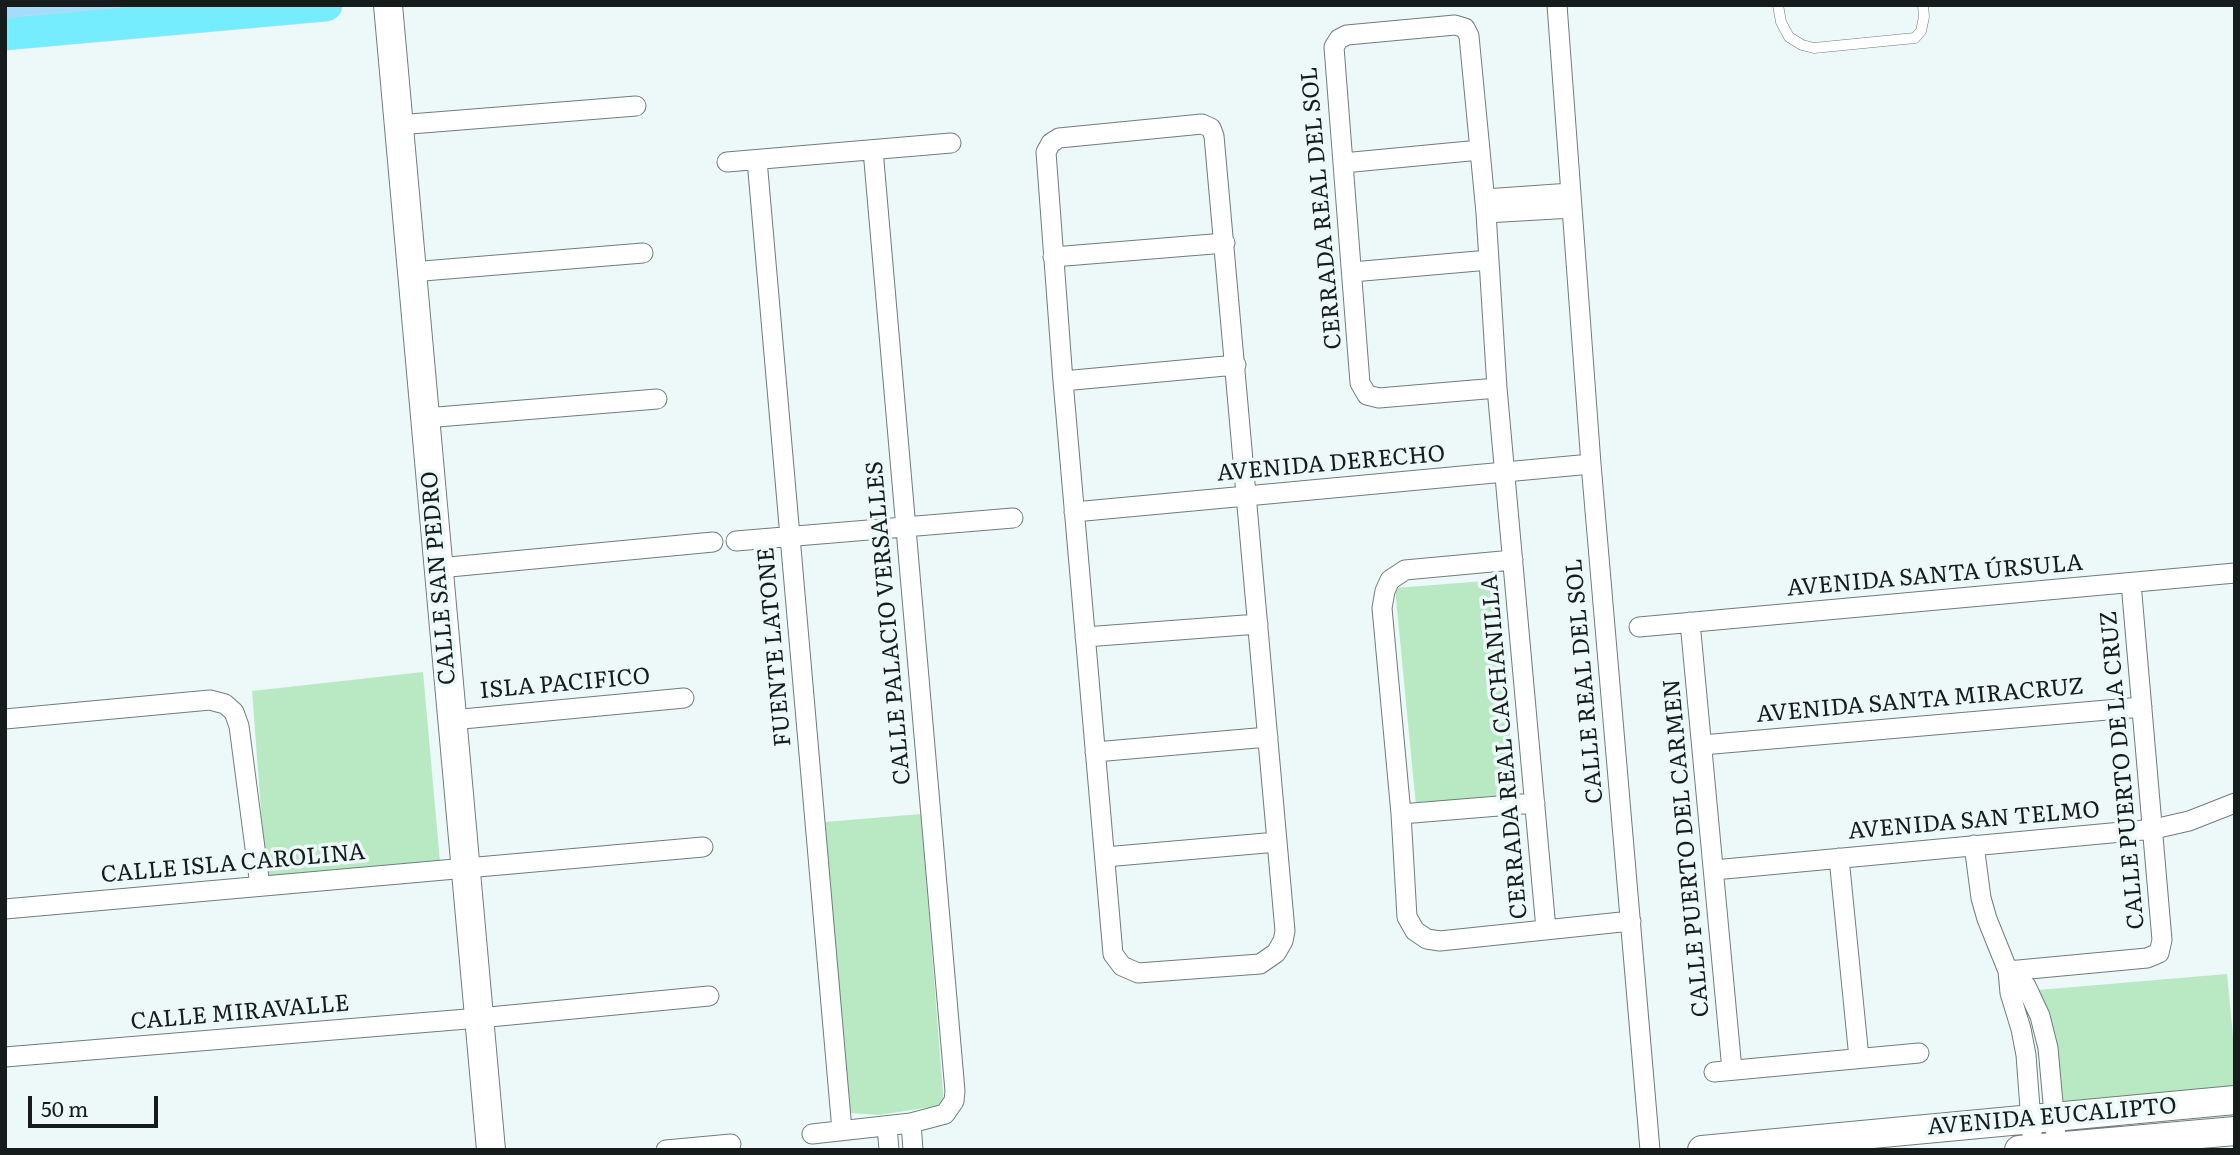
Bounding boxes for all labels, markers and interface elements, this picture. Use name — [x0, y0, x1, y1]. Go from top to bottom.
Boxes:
street label: CERRADA REAL DEL SOL — [1296, 65, 1348, 351]
street label: AVENIDA DERECHO — [1216, 440, 1446, 488]
street label: CALLE PALACIO VERSALLES — [861, 460, 917, 786]
street label: CALLE SAN PEDRO — [416, 470, 462, 686]
street label: FUENTE LATONE — [753, 546, 797, 748]
street label: AVENIDA SANTA ÚRSULA — [1786, 549, 2084, 603]
street label: CALLE REAL DEL SOL — [1561, 557, 1609, 805]
street label: CERRADA REAL CACHANILLA — [1476, 574, 1534, 920]
street label: CALLE PUERTO DE LA CRUZ — [2095, 610, 2151, 930]
street label: ISLA PACIFICO — [479, 663, 651, 705]
street label: AVENIDA SANTA MIRACRUZ — [1755, 673, 2085, 729]
street label: CALLE PUERTO DEL CARMEN — [1658, 678, 1716, 1018]
street label: AVENIDA SAN TELMO — [1847, 796, 2101, 846]
street label: CALLE ISLA CAROLINA — [100, 839, 366, 889]
street label: CALLE MIRAVALLE — [129, 990, 351, 1036]
scale bar — [32, 1082, 161, 1126]
text: 50 m — [41, 1092, 88, 1123]
street label: AVENIDA EUCALIPTO — [1926, 1092, 2178, 1142]

